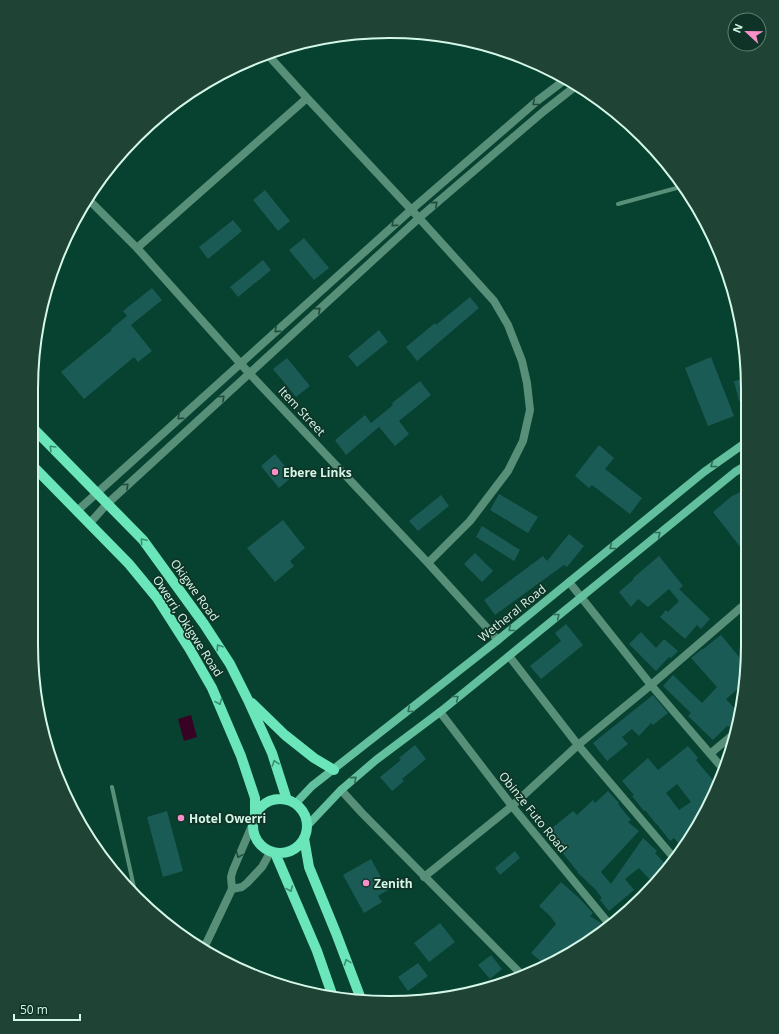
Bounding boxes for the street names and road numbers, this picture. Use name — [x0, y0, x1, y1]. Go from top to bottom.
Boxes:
street label: Item Street — [275, 382, 329, 440]
street label: Okigwe Road — [167, 555, 223, 625]
street label: Owerri, Okigwe Road — [149, 572, 227, 680]
street label: Wetheral Road — [475, 580, 549, 646]
street label: Obinze Futo Road — [495, 768, 571, 856]

